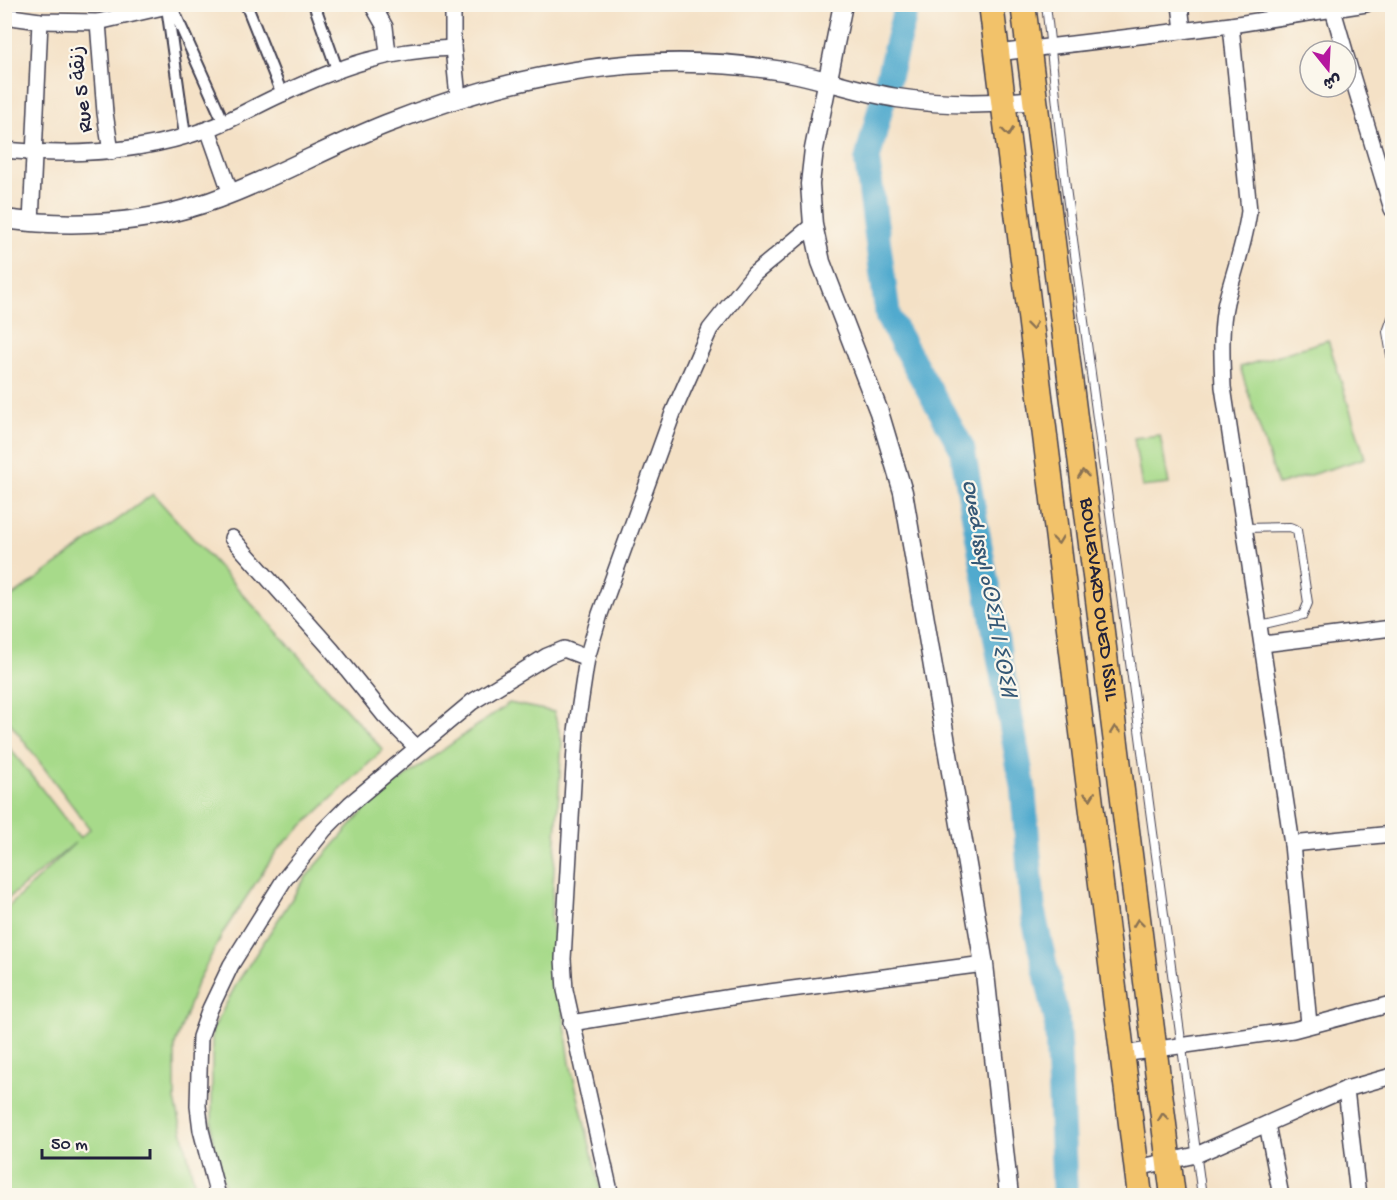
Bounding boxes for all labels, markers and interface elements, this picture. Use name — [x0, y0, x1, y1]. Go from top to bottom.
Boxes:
north arrow — [1298, 39, 1358, 99]
street label: Rue 5 زنقة — [66, 44, 100, 134]
text: ش — [1320, 68, 1343, 92]
one-way arrow — [1001, 128, 1014, 137]
one-way arrow — [1025, 321, 1038, 330]
one-way arrow — [1077, 469, 1090, 478]
water label: Oued Issyl ⴰⵙⵉⴼ ⵏ ⵉⵙⵉⵍ — [955, 478, 1019, 702]
street label: BOULEVARD OUED ISSIL — [1073, 496, 1123, 703]
one-way arrow — [1052, 535, 1064, 545]
one-way arrow — [1109, 725, 1122, 734]
one-way arrow — [1083, 791, 1096, 801]
one-way arrow — [1133, 919, 1145, 928]
one-way arrow — [1157, 1112, 1169, 1121]
scale bar — [42, 1122, 150, 1160]
text: 50 m — [51, 1135, 88, 1156]

